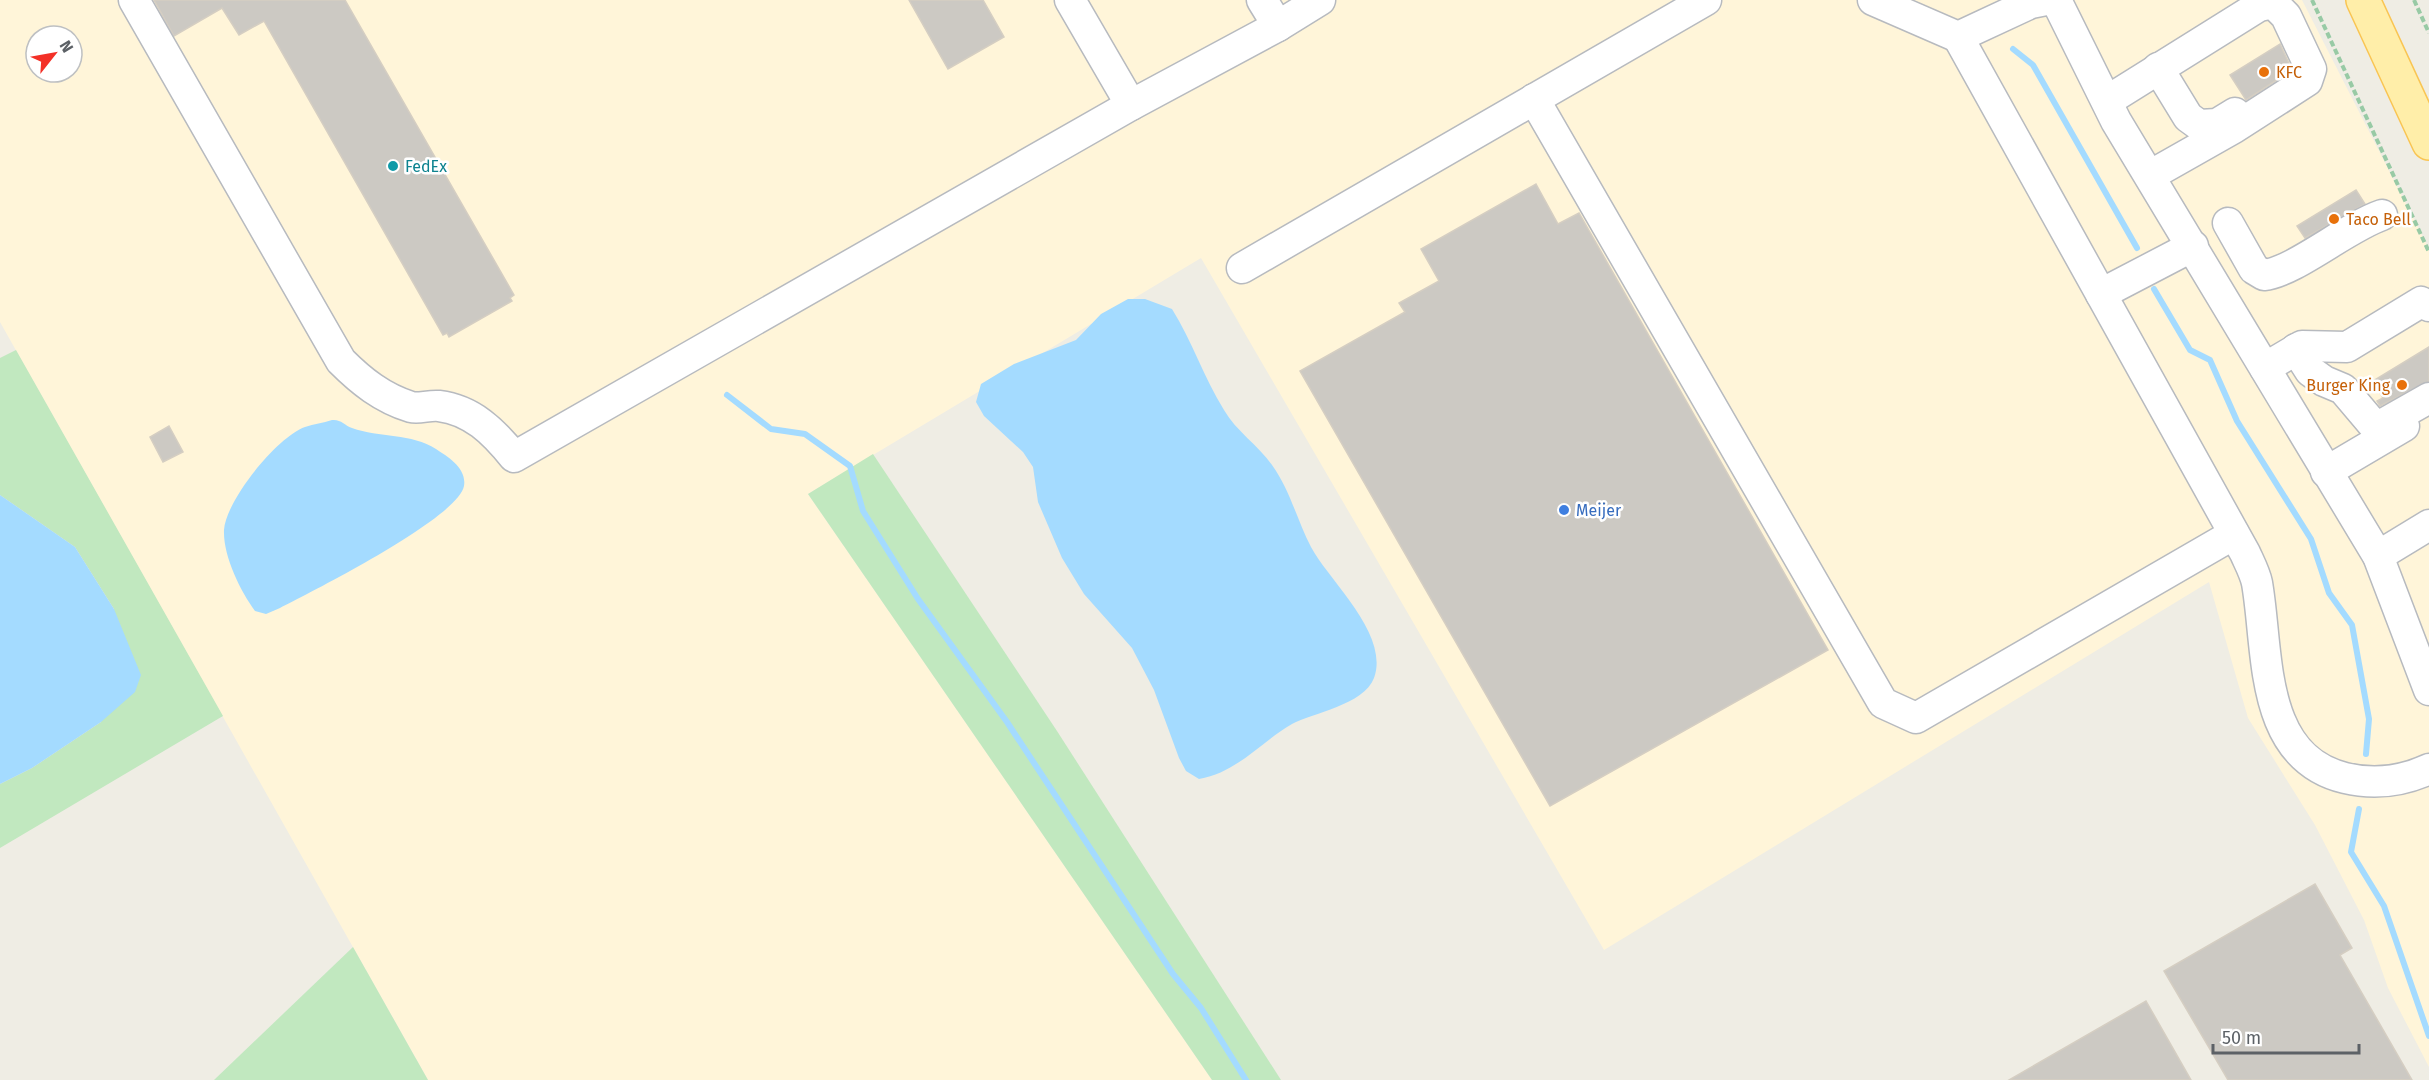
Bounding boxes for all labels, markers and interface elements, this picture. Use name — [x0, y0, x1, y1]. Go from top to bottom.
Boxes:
north arrow — [24, 24, 84, 84]
text: N — [56, 37, 77, 56]
place label: KFC — [2276, 63, 2302, 82]
marker: KFC — [2257, 65, 2271, 79]
place label: FedEx — [405, 157, 447, 176]
marker: FedEx — [386, 159, 400, 173]
place label: Taco Bell — [2346, 210, 2411, 229]
marker: Taco Bell — [2327, 212, 2341, 226]
place label: Burger King — [2306, 376, 2391, 395]
marker: Burger King — [2395, 378, 2409, 392]
place label: Meijer — [1576, 501, 1622, 520]
marker: Meijer — [1557, 503, 1571, 517]
scale bar — [2213, 1017, 2358, 1055]
text: 50 m — [2222, 1027, 2261, 1049]

